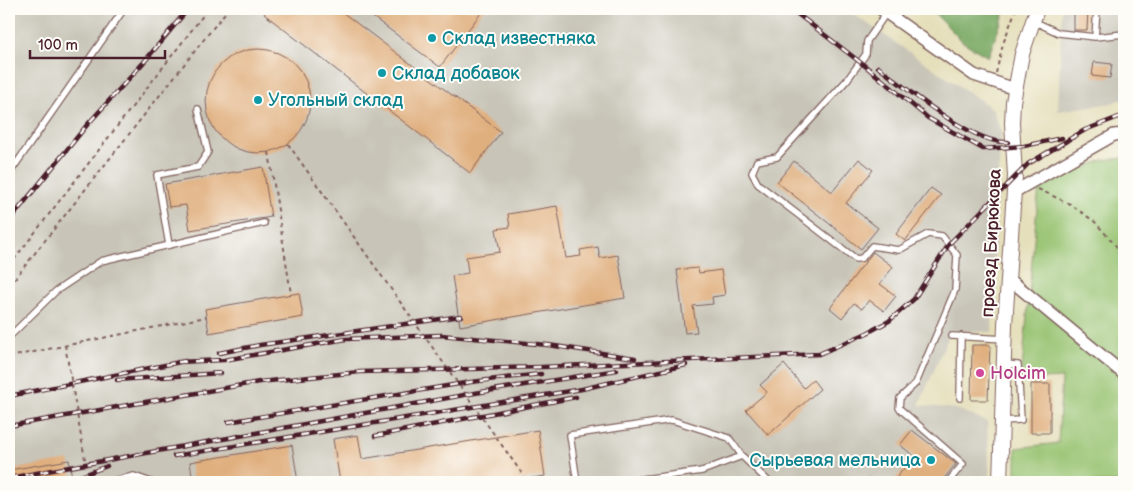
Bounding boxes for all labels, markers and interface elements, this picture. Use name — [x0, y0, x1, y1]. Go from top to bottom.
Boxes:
scale bar — [30, 28, 165, 60]
place label: Склад известняка — [442, 28, 596, 49]
marker: Склад известняка — [426, 32, 438, 44]
text: 100 m — [38, 36, 78, 55]
place label: Склад добавок — [392, 63, 520, 84]
marker: Склад добавок — [376, 67, 388, 79]
place label: Угольный склад — [268, 90, 403, 111]
marker: Угольный склад — [252, 94, 264, 106]
street label: проезд Бирюкова — [977, 168, 1006, 318]
place label: Holcim — [990, 363, 1046, 384]
marker: Holcim — [974, 367, 986, 379]
place label: Сырьевая мельница — [749, 450, 921, 471]
marker: Сырьевая мельница — [925, 454, 937, 466]

